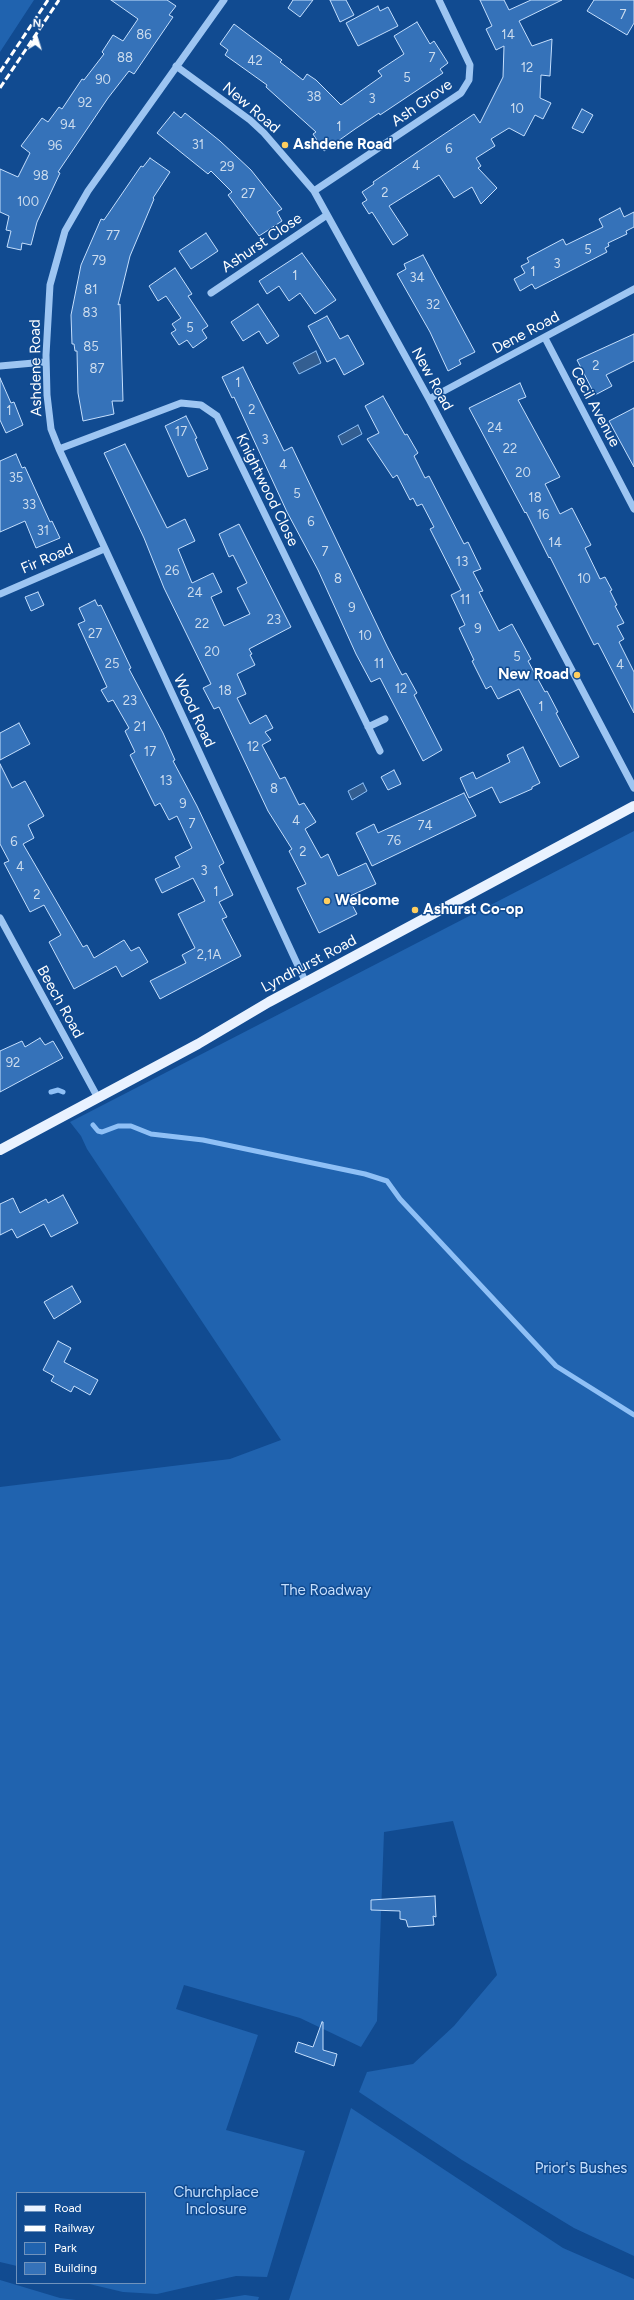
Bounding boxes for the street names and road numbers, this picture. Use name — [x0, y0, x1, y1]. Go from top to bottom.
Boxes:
street label: Ash Grove — [388, 76, 456, 130]
street label: New Road — [219, 79, 283, 137]
street label: Ashurst Close — [218, 209, 306, 277]
street label: Dene Road — [489, 308, 563, 358]
street label: Ashdene Road — [26, 319, 46, 417]
street label: New Road — [407, 344, 457, 414]
street label: Cecil Avenue — [566, 364, 624, 450]
street label: Knightwood Close — [232, 431, 302, 549]
street label: Fir Road — [18, 540, 76, 578]
street label: Wood Road — [169, 672, 219, 750]
street label: Lyndhurst Road — [258, 931, 360, 997]
street label: Beech Road — [33, 963, 87, 1041]

